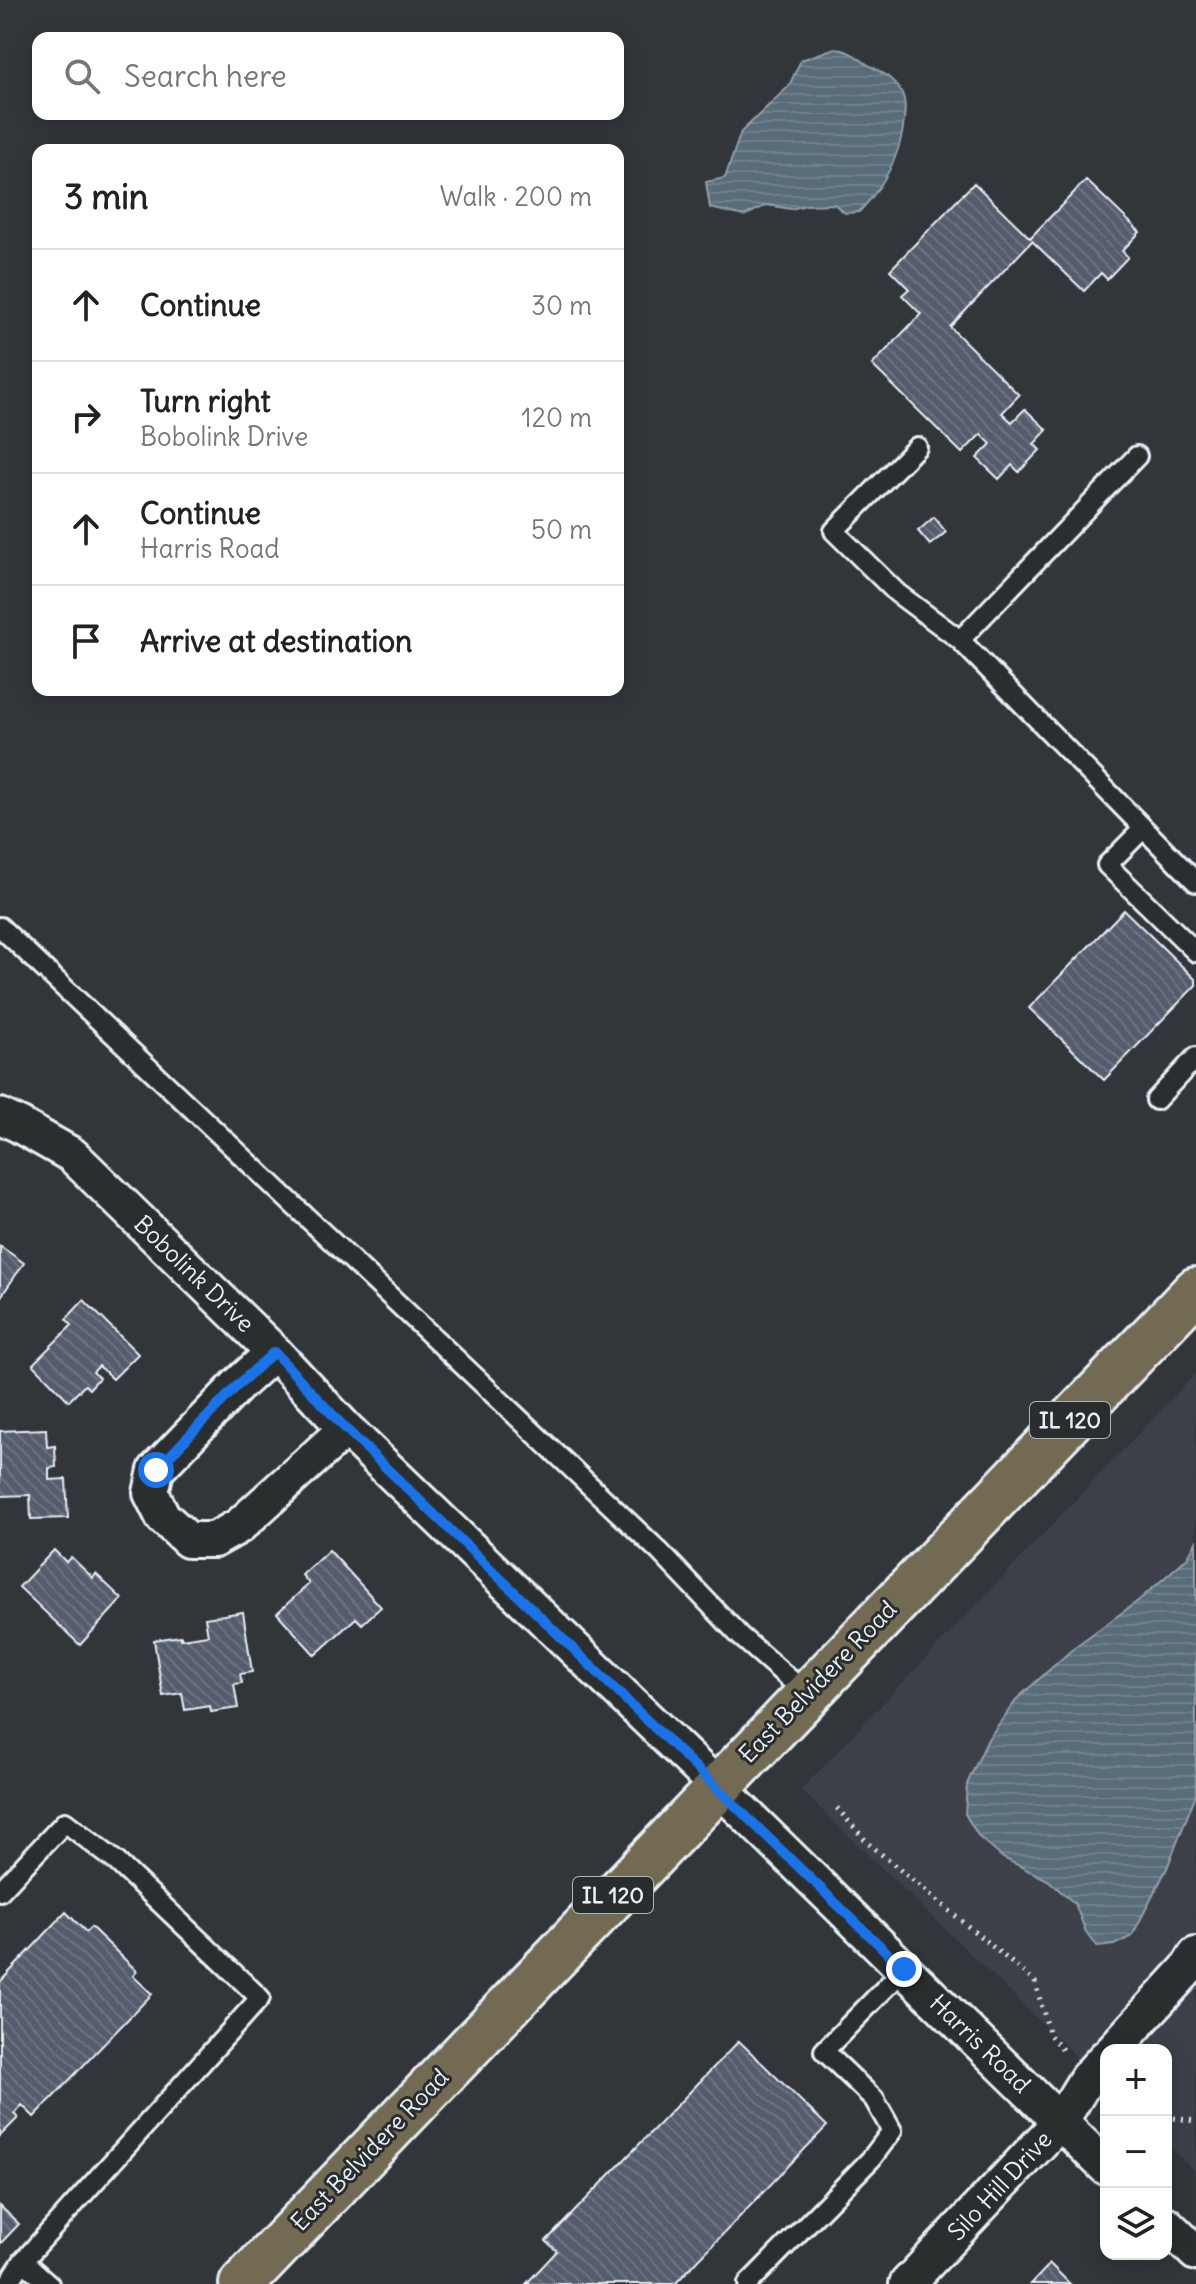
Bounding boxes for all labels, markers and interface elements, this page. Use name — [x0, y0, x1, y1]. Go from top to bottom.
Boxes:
search box — [32, 32, 624, 120]
icon: search — [60, 54, 104, 98]
text: Search here — [124, 57, 287, 95]
text: 3 min — [64, 175, 149, 218]
text: Walk · 200 m — [440, 180, 592, 213]
icon: ahead — [64, 283, 108, 327]
text: Continue — [140, 286, 261, 324]
text: 30 m — [531, 289, 592, 322]
text: Turn right — [140, 382, 271, 420]
icon: right — [64, 395, 108, 439]
text: 120 m — [521, 401, 592, 434]
text: Bobolink Drive — [140, 420, 308, 453]
text: Continue — [140, 494, 261, 532]
icon: ahead — [64, 507, 108, 551]
text: 50 m — [531, 513, 592, 546]
text: Harris Road — [140, 532, 280, 565]
icon: arrive — [64, 619, 108, 663]
text: Arrive at destination — [140, 622, 412, 660]
street label: Bobolink Drive — [128, 1209, 261, 1338]
road number: IL 120 — [1030, 1402, 1110, 1438]
route start — [138, 1452, 174, 1488]
street label: East Belvidere Road — [732, 1594, 902, 1769]
road number: IL 120 — [573, 1877, 653, 1913]
route end — [886, 1951, 922, 1987]
street label: Harris Road — [924, 1988, 1037, 2099]
map controls — [1100, 2044, 1172, 2260]
button: + — [1100, 2044, 1172, 2116]
street label: East Belvidere Road — [284, 2062, 454, 2237]
button: − — [1100, 2116, 1172, 2188]
street label: Silo Hill Drive — [941, 2124, 1058, 2246]
button: layers — [1100, 2188, 1172, 2260]

